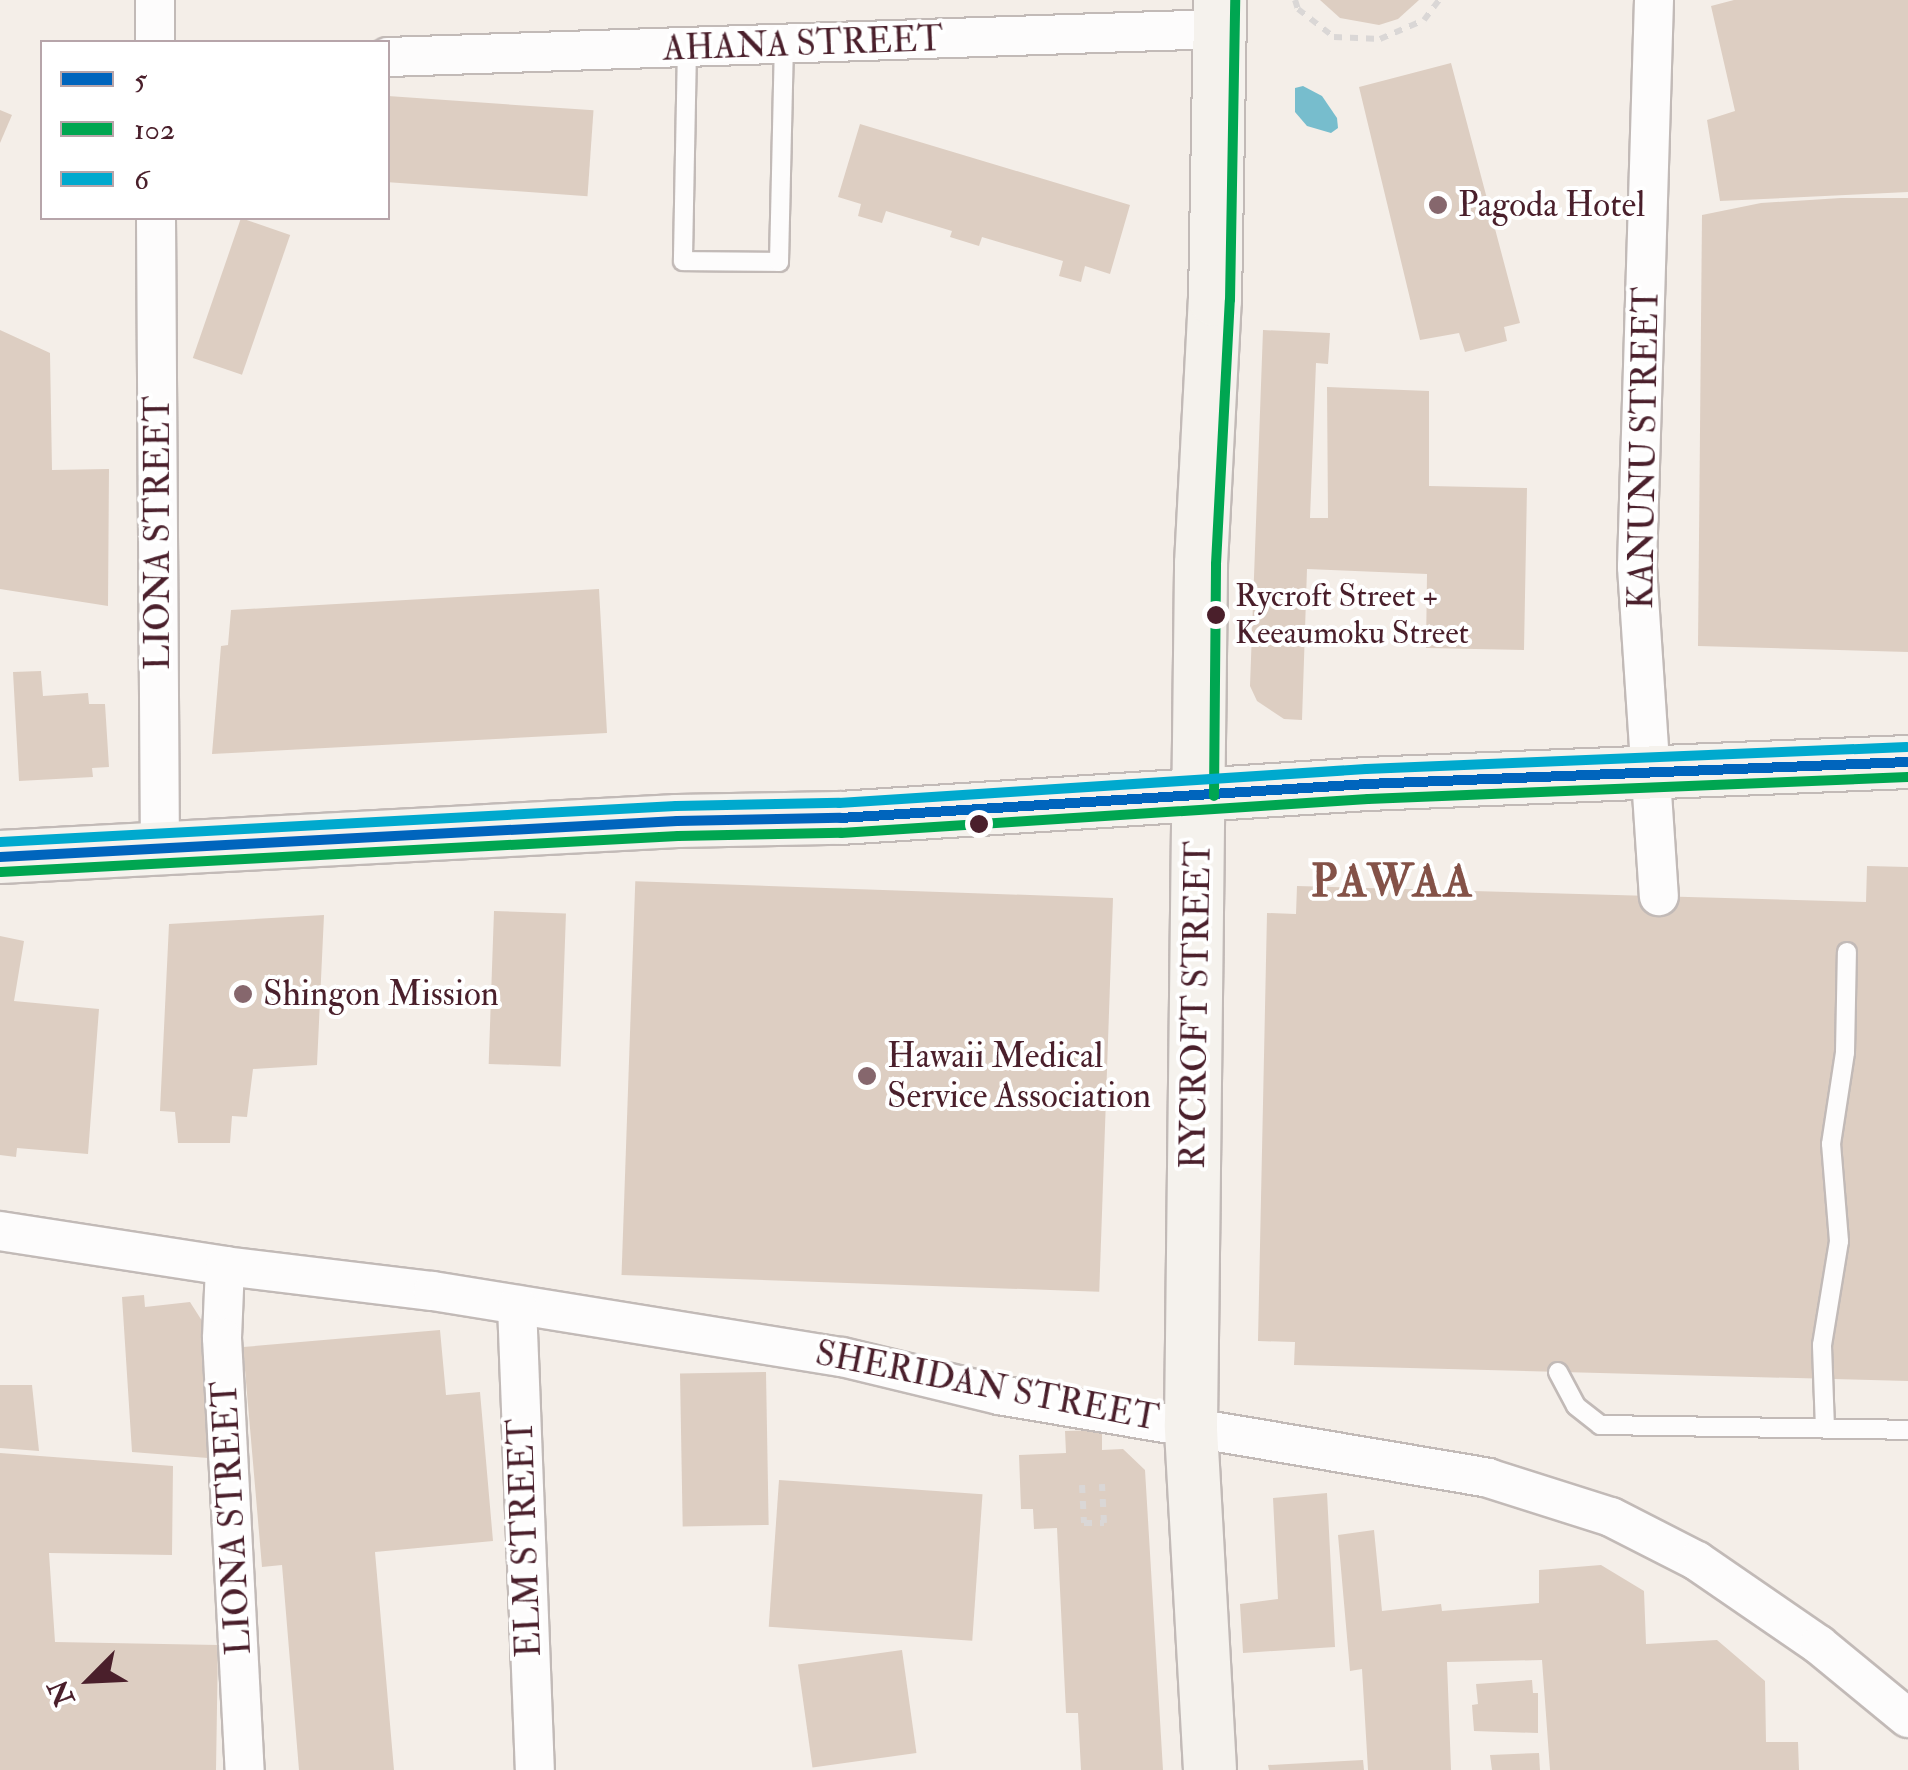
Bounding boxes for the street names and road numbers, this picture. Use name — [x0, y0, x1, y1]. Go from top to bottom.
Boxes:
street label: AHANA STREET — [662, 18, 944, 70]
street label: KANUNU STREET — [1620, 287, 1668, 609]
street label: LIONA STREET — [137, 396, 179, 670]
street label: RYCROFT STREET — [1172, 841, 1220, 1169]
street label: SHERIDAN STREET — [812, 1332, 1162, 1440]
street label: LIONA STREET — [204, 1380, 260, 1656]
street label: ELM STREET — [500, 1418, 550, 1658]

